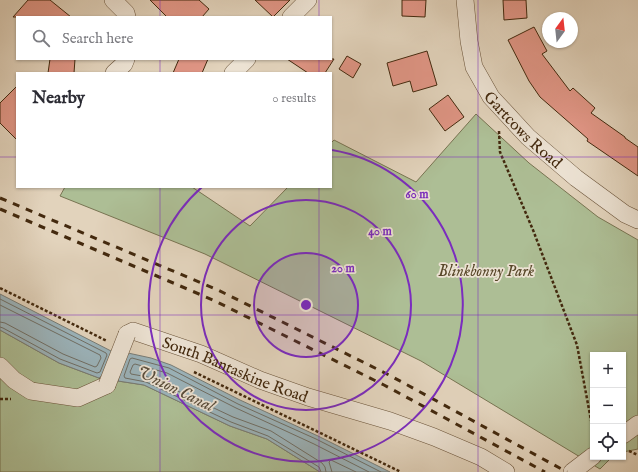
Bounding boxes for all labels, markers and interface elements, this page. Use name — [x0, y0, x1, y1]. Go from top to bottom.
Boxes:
north arrow — [542, 12, 578, 48]
search box — [16, 16, 332, 60]
icon: search — [30, 27, 52, 49]
text: Search here — [62, 29, 133, 48]
text: Nearby — [32, 88, 85, 109]
street label: Gartcows Road — [479, 88, 566, 174]
text: 0 results — [272, 90, 316, 107]
text: 60 m — [406, 187, 429, 202]
text: 40 m — [368, 224, 393, 239]
text: 20 m — [331, 261, 355, 276]
park label: Blinkbonny Park — [438, 262, 535, 282]
centre of rings — [299, 298, 313, 312]
street label: South Bantaskine Road — [159, 334, 311, 408]
map controls — [590, 352, 626, 460]
button: + — [590, 352, 626, 388]
water label: Union Canal — [133, 362, 219, 418]
button: − — [590, 388, 626, 424]
button: locate — [590, 424, 626, 460]

